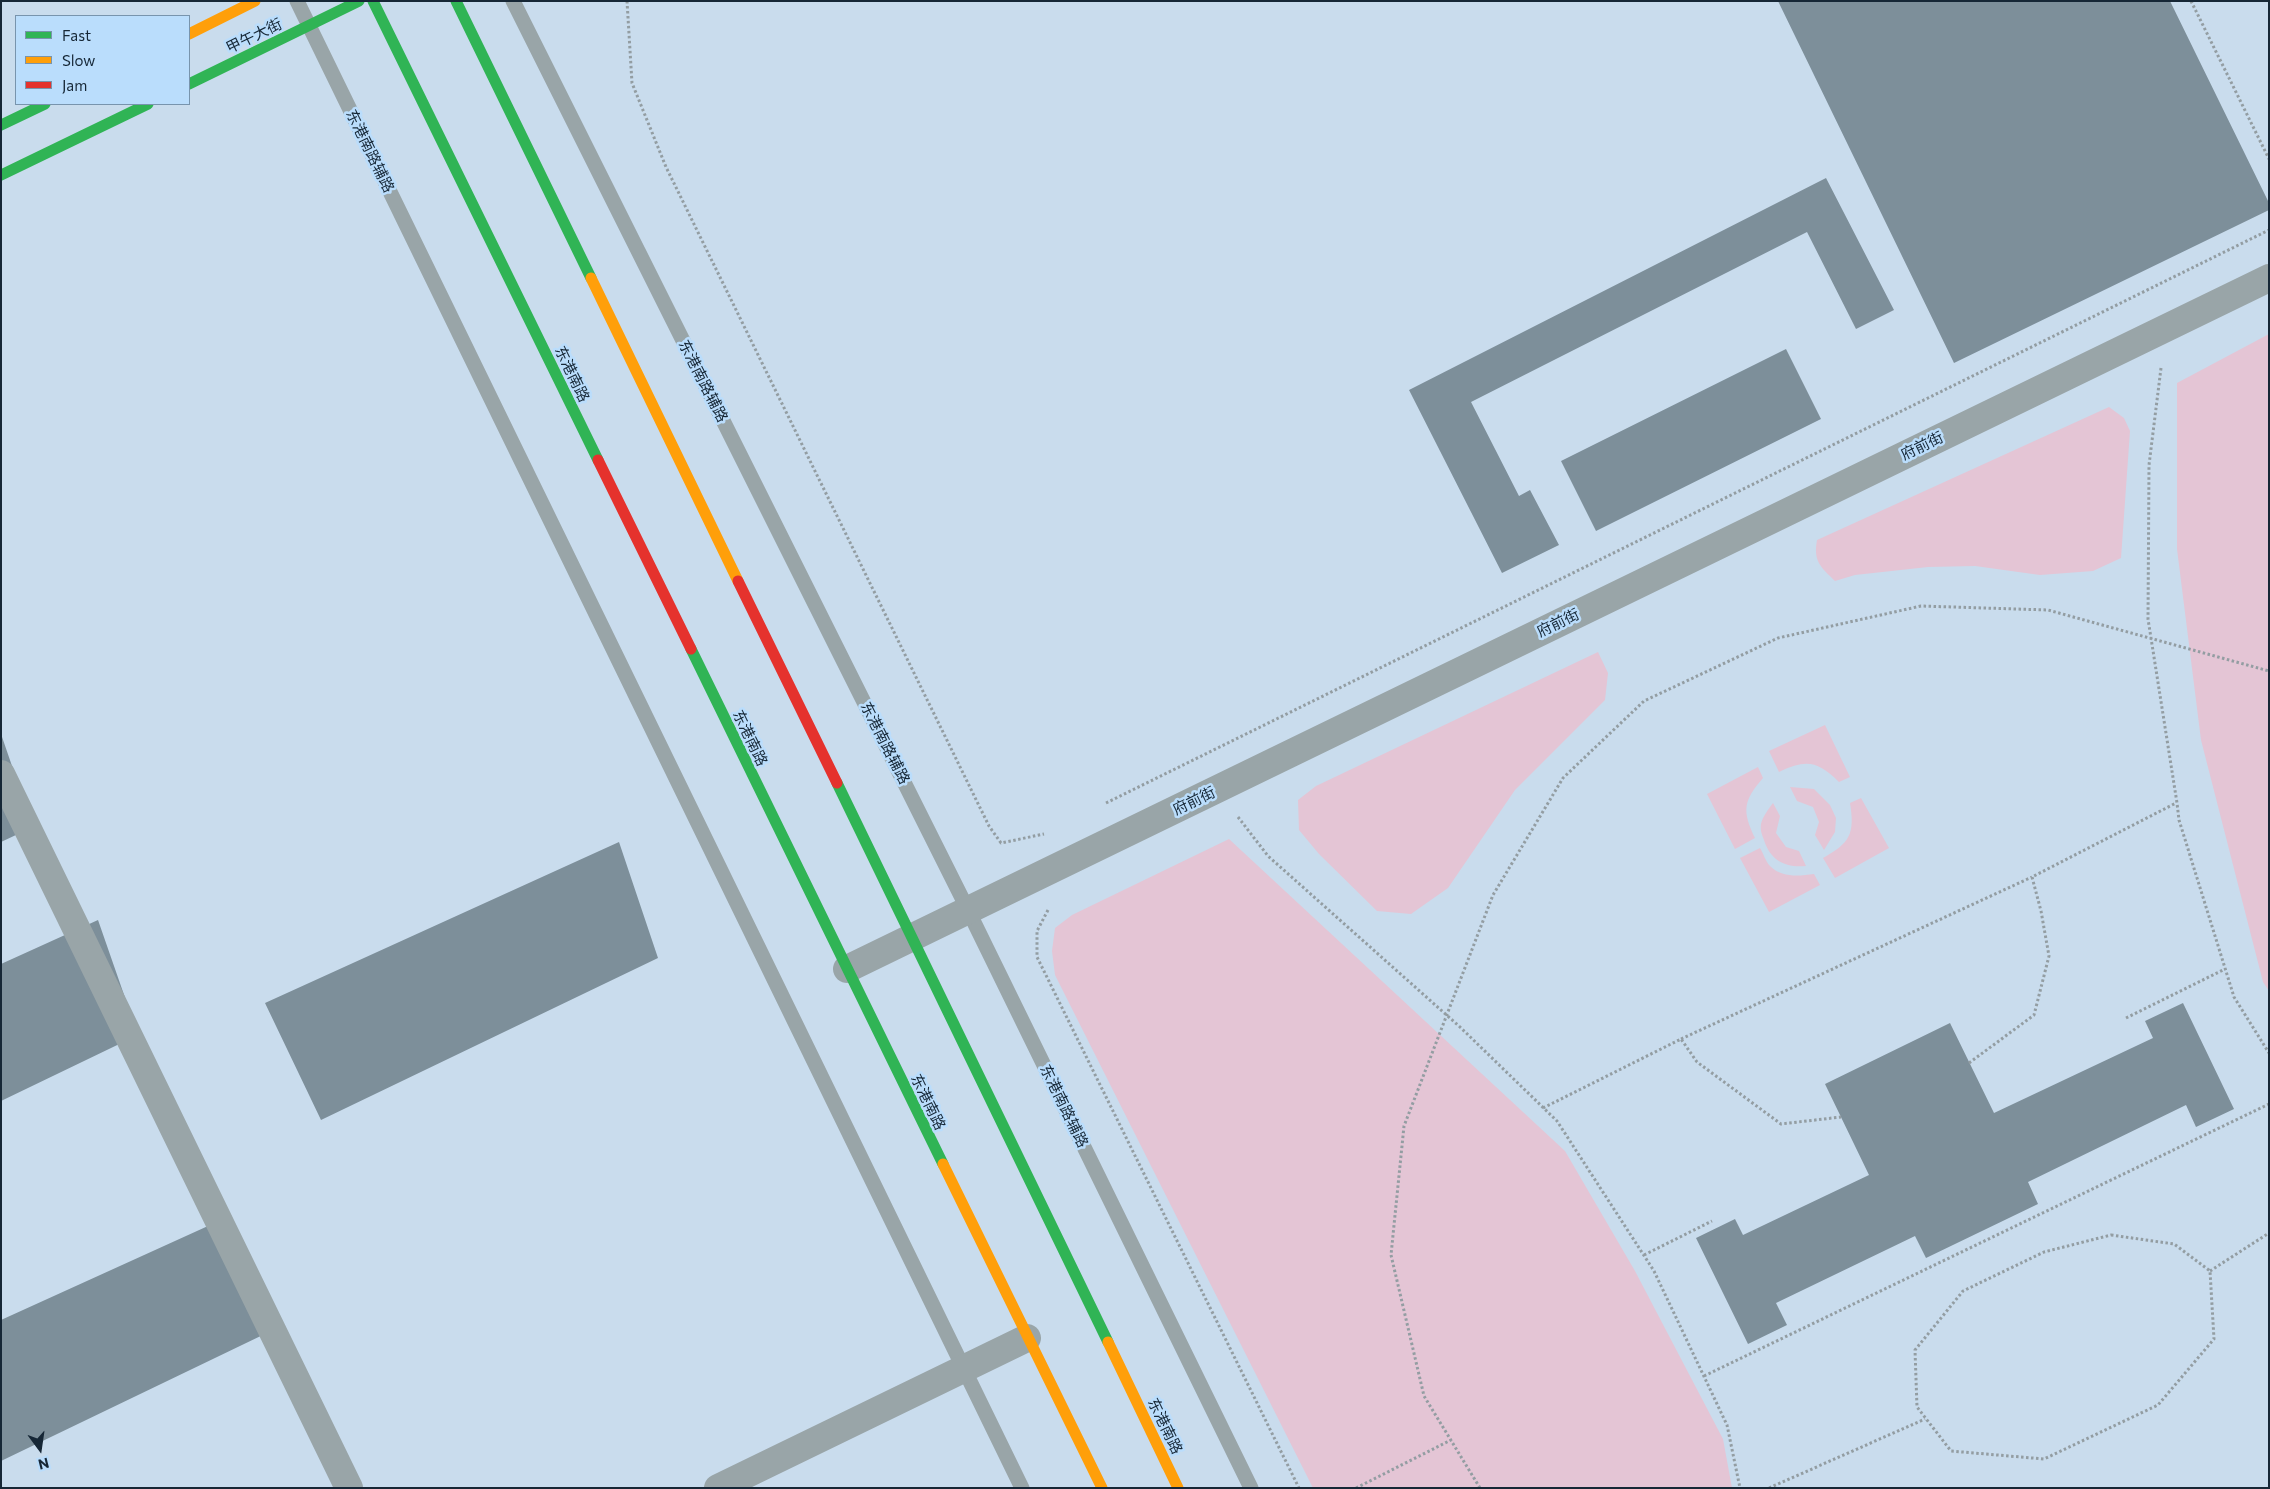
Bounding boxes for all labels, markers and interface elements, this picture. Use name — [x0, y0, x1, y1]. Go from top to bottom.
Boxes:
legend — [15, 15, 190, 105]
street label: 甲午大街 — [223, 15, 285, 57]
text: Fast — [62, 26, 91, 44]
text: Slow — [62, 51, 95, 69]
text: Jam — [62, 76, 87, 94]
street label: 东港南路辅路 — [342, 107, 398, 195]
street label: 东港南路辅路 — [675, 337, 731, 425]
street label: 东港南路 — [551, 343, 593, 405]
street label: 府前街 — [1898, 428, 1946, 464]
street label: 府前街 — [1534, 605, 1582, 641]
street label: 东港南路辅路 — [857, 699, 913, 787]
street label: 东港南路 — [729, 707, 771, 769]
street label: 府前街 — [1170, 783, 1218, 819]
street label: 东港南路辅路 — [1036, 1062, 1092, 1150]
street label: 东港南路 — [907, 1071, 949, 1133]
street label: 东港南路 — [1144, 1395, 1186, 1457]
north arrow — [15, 1424, 65, 1474]
text: N — [37, 1455, 51, 1474]

